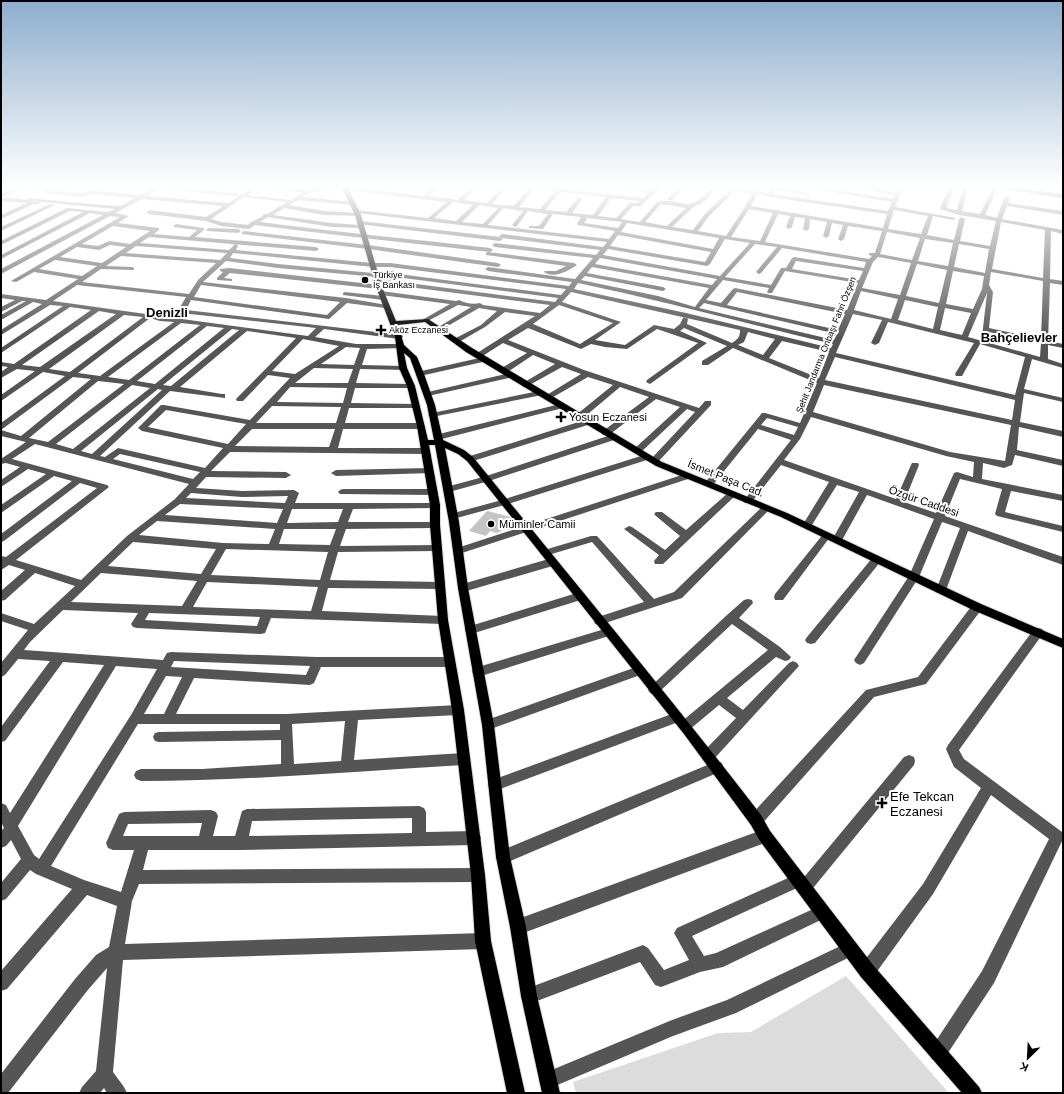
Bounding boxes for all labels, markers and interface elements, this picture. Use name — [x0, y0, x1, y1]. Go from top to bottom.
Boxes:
place label: Türkiye İş Bankası — [373, 270, 415, 290]
marker: Türkiye İş Bankası — [360, 275, 370, 285]
street label: Şehit Jandarma Onbaşı Fahri Özşen — [794, 275, 858, 415]
district label: Denizli — [146, 305, 188, 320]
marker: Aköz Eczanesi — [376, 325, 386, 335]
place label: Aköz Eczanesi — [389, 325, 448, 335]
district label: Bahçelievler — [981, 330, 1057, 345]
place label: Yosun Eczanesi — [569, 411, 647, 423]
marker: Yosun Eczanesi — [556, 412, 566, 422]
street label: İsmet Paşa Cad. — [686, 457, 766, 499]
street label: Özgür Caddesi — [887, 483, 961, 519]
place label: Müminler Camii — [499, 518, 575, 530]
marker: Müminler Camii — [486, 519, 496, 529]
place label: Efe Tekcan Eczanesi — [890, 789, 954, 819]
marker: Efe Tekcan Eczanesi — [877, 798, 887, 808]
north arrow — [1008, 1038, 1048, 1078]
text: K — [1018, 1060, 1030, 1074]

